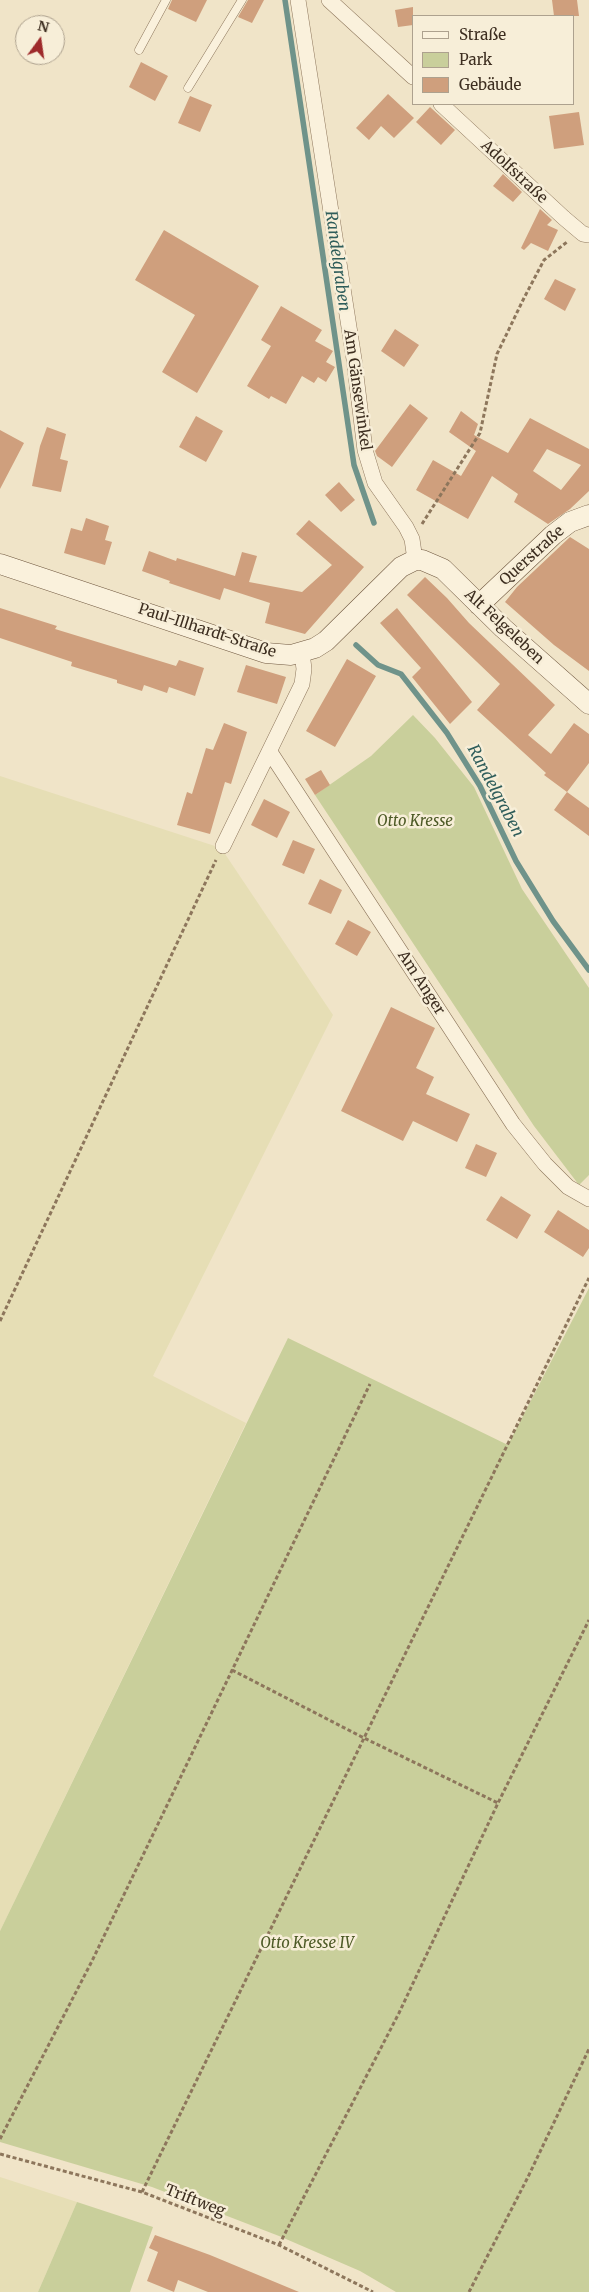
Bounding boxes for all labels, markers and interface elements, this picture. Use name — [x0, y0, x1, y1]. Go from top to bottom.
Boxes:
north arrow — [15, 15, 65, 65]
legend — [412, 15, 574, 105]
text: N — [36, 16, 51, 36]
text: Straße — [459, 25, 506, 44]
text: Park — [459, 50, 492, 69]
text: Gebäude — [459, 75, 521, 94]
street label: Adolfstraße — [477, 137, 551, 207]
water label: Randelgraben — [320, 209, 354, 313]
street label: Am Gänsewinkel — [340, 328, 374, 452]
street label: Querstraße — [496, 522, 568, 590]
street label: Alt Felgeleben — [461, 586, 547, 668]
street label: Paul-Illhardt-Straße — [136, 600, 278, 662]
water label: Randelgraben — [463, 742, 527, 840]
park label: Otto Kresse — [377, 813, 453, 831]
street label: Am Anger — [394, 948, 448, 1018]
park label: Otto Kresse IV — [260, 1935, 354, 1953]
street label: Triftweg — [162, 2181, 228, 2221]

